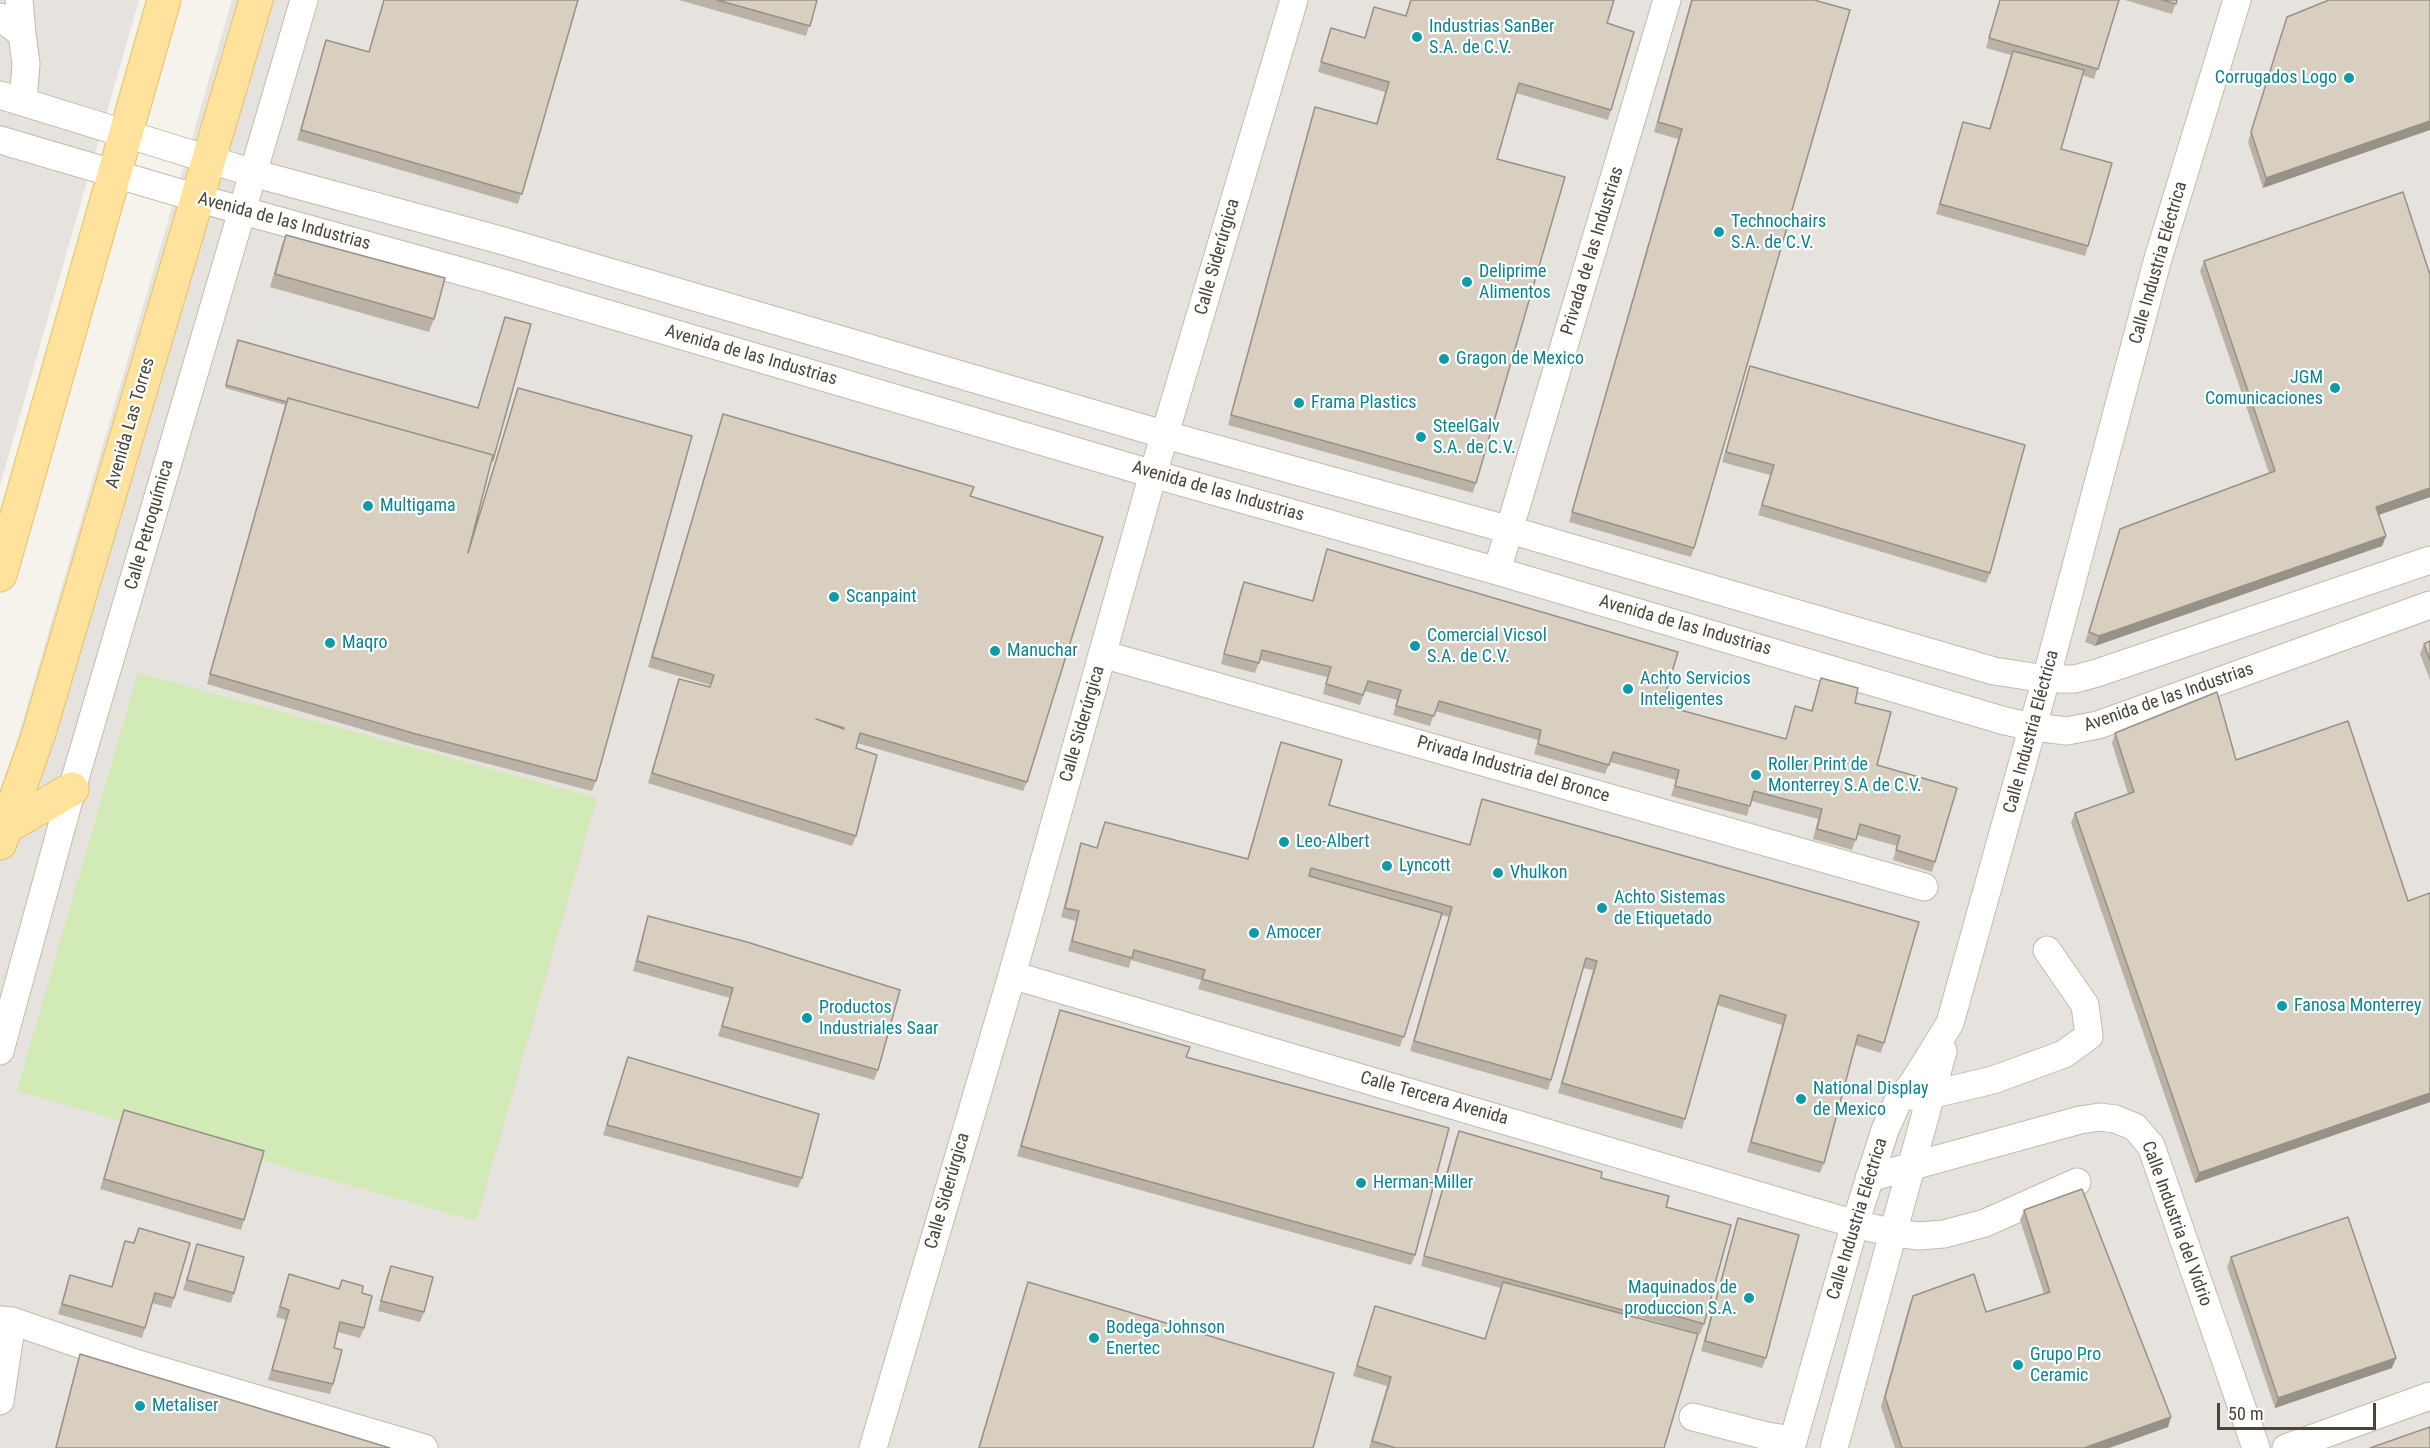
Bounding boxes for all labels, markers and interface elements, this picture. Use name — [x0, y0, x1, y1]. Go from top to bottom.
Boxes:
place label: Industrias SanBer S.A. de C.V. — [1429, 16, 1554, 58]
marker: Industrias SanBer S.A. de C.V. — [1410, 30, 1424, 44]
place label: Corrugados Logo — [2215, 67, 2337, 89]
marker: Corrugados Logo — [2342, 71, 2356, 85]
street label: Privada de las Industrias — [1557, 164, 1629, 338]
street label: Calle Industria Eléctrica — [2125, 179, 2193, 347]
street label: Avenida de las Industrias — [195, 189, 373, 255]
street label: Calle Siderúrgica — [1191, 196, 1245, 318]
place label: Technochairs S.A. de C.V. — [1731, 211, 1826, 254]
marker: Technochairs S.A. de C.V. — [1712, 225, 1726, 239]
place label: Deliprime Alimentos — [1479, 261, 1551, 304]
marker: Deliprime Alimentos — [1460, 275, 1474, 289]
street label: Avenida de las Industrias — [663, 321, 839, 391]
place label: Gragon de Mexico — [1456, 348, 1584, 370]
marker: Gragon de Mexico — [1437, 352, 1451, 366]
street label: Avenida Las Torres — [102, 355, 160, 491]
place label: JGM Comunicaciones — [2205, 367, 2323, 410]
marker: JGM Comunicaciones — [2328, 381, 2342, 395]
place label: Frama Plastics — [1311, 392, 1416, 414]
marker: Frama Plastics — [1292, 396, 1306, 410]
place label: SteelGalv S.A. de C.V. — [1433, 416, 1516, 458]
marker: SteelGalv S.A. de C.V. — [1414, 430, 1428, 444]
street label: Avenida de las Industrias — [1130, 457, 1306, 527]
street label: Calle Petroquímica — [121, 458, 179, 592]
place label: Multigama — [380, 495, 456, 517]
marker: Multigama — [361, 499, 375, 513]
place label: Scanpaint — [846, 586, 917, 608]
marker: Scanpaint — [827, 590, 841, 604]
street label: Avenida de las Industrias — [1597, 591, 1773, 661]
place label: Comercial Vicsol S.A. de C.V. — [1427, 625, 1547, 668]
place label: Maqro — [342, 632, 388, 654]
marker: Maqro — [323, 636, 337, 650]
marker: Comercial Vicsol S.A. de C.V. — [1408, 639, 1422, 653]
place label: Manuchar — [1007, 640, 1078, 662]
marker: Manuchar — [988, 644, 1002, 658]
street label: Calle Industria Eléctrica — [2000, 648, 2064, 816]
street label: Avenida de las Industrias — [2081, 659, 2257, 737]
street label: Calle Siderúrgica — [1056, 663, 1110, 785]
place label: Achto Servicios Inteligentes — [1640, 668, 1751, 710]
marker: Achto Servicios Inteligentes — [1621, 682, 1635, 696]
street label: Privada Industria del Bronce — [1414, 732, 1612, 808]
place label: Roller Print de Monterrey S.A de C.V. — [1768, 754, 1922, 796]
marker: Roller Print de Monterrey S.A de C.V. — [1749, 768, 1763, 782]
place label: Leo-Albert — [1296, 831, 1370, 853]
marker: Leo-Albert — [1277, 835, 1291, 849]
place label: Lyncott — [1399, 855, 1451, 877]
marker: Lyncott — [1380, 859, 1394, 873]
place label: Vhulkon — [1510, 862, 1567, 884]
marker: Vhulkon — [1491, 866, 1505, 880]
place label: Achto Sistemas de Etiquetado — [1614, 887, 1726, 930]
marker: Achto Sistemas de Etiquetado — [1595, 901, 1609, 915]
place label: Amocer — [1266, 922, 1321, 944]
marker: Amocer — [1247, 926, 1261, 940]
place label: Fanosa Monterrey — [2294, 995, 2421, 1017]
place label: Productos Industriales Saar — [819, 997, 939, 1040]
marker: Fanosa Monterrey — [2275, 999, 2289, 1013]
marker: Productos Industriales Saar — [800, 1011, 814, 1025]
street label: Calle Tercera Avenida — [1358, 1068, 1510, 1130]
place label: National Display de Mexico — [1813, 1078, 1928, 1120]
marker: National Display de Mexico — [1794, 1092, 1808, 1106]
street label: Calle Siderúrgica — [921, 1130, 975, 1252]
street label: Calle Industria Eléctrica — [1823, 1135, 1893, 1303]
street label: Calle Industria del Vidrio — [2136, 1139, 2216, 1309]
place label: Herman-Miller — [1373, 1172, 1473, 1194]
marker: Herman-Miller — [1354, 1176, 1368, 1190]
place label: Maquinados de produccion S.A. — [1624, 1277, 1737, 1320]
marker: Maquinados de produccion S.A. — [1742, 1291, 1756, 1305]
place label: Bodega Johnson Enertec — [1106, 1317, 1225, 1360]
marker: Bodega Johnson Enertec — [1087, 1331, 1101, 1345]
place label: Grupo Pro Ceramic — [2030, 1344, 2101, 1386]
marker: Grupo Pro Ceramic — [2011, 1358, 2025, 1372]
scale bar — [2220, 1391, 2379, 1429]
place label: Metaliser — [152, 1395, 218, 1417]
marker: Metaliser — [133, 1399, 147, 1413]
text: 50 m — [2228, 1403, 2263, 1424]

